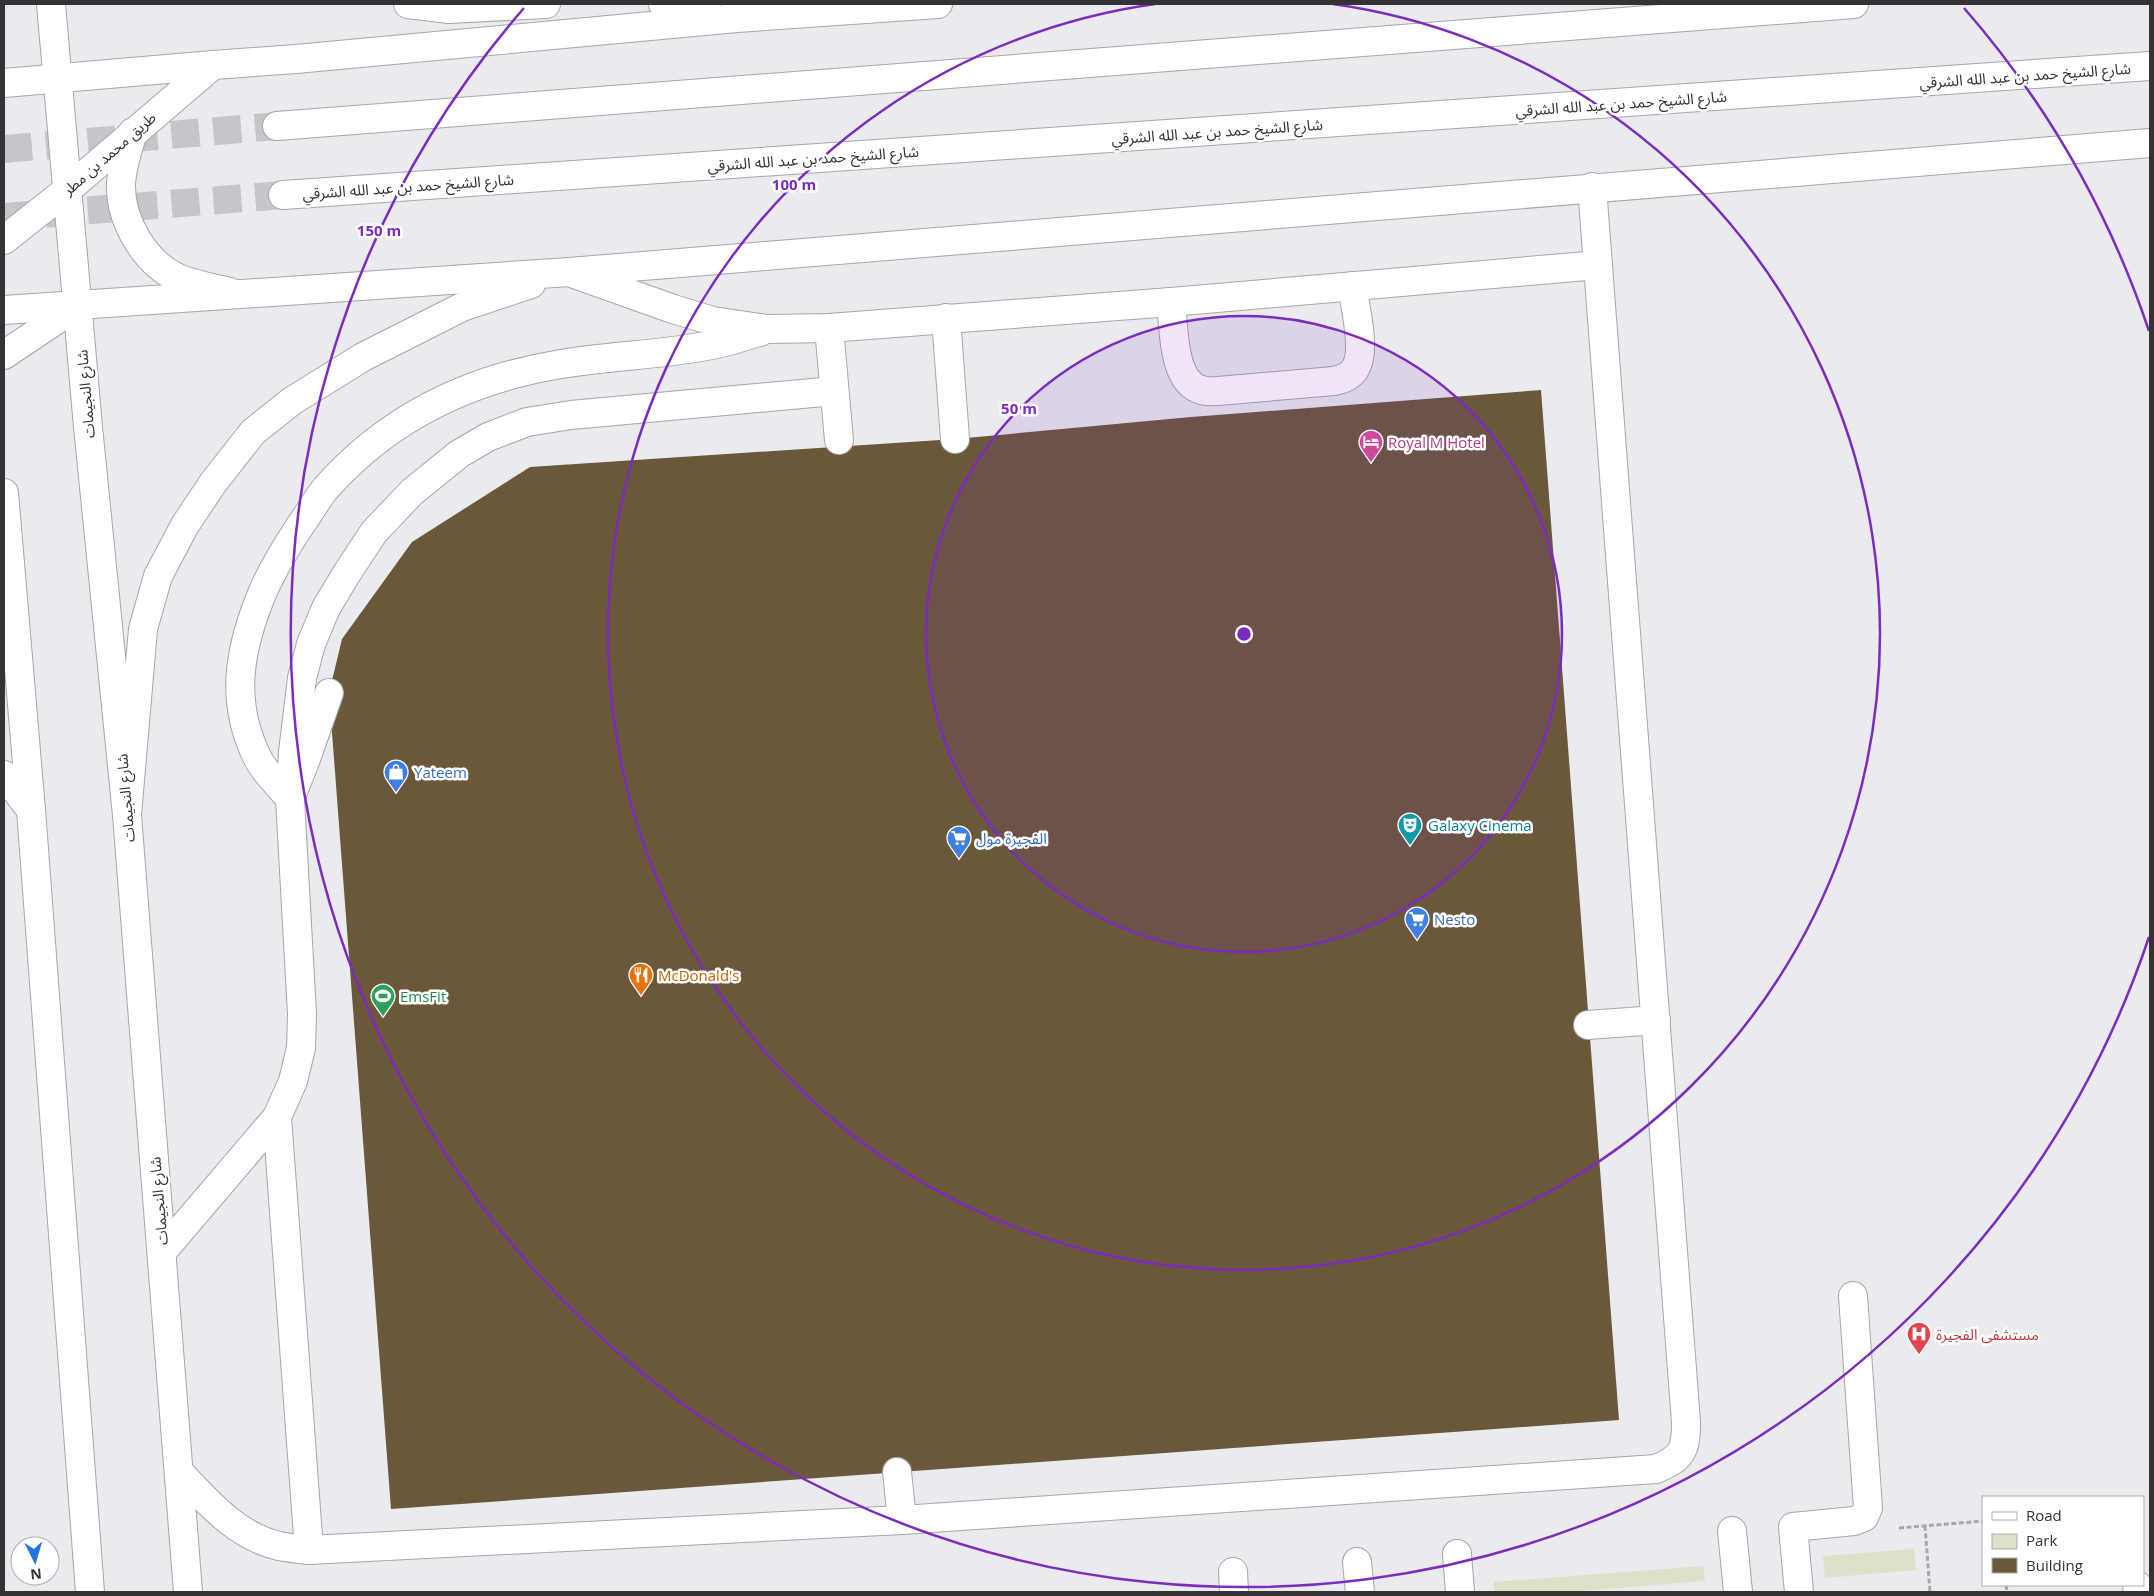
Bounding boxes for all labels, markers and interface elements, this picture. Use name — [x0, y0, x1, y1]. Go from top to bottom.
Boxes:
street label: شارع الشيخ حمد بن عبد الله الشرقي — [1919, 58, 2132, 95]
street label: شارع الشيخ حمد بن عبد الله الشرقي — [1515, 86, 1728, 123]
street label: طريق محمد بن مطر — [57, 107, 161, 200]
street label: شارع الشيخ حمد بن عبد الله الشرقي — [1111, 114, 1324, 151]
street label: شارع الشيخ حمد بن عبد الله الشرقي — [707, 141, 920, 178]
street label: شارع الشيخ حمد بن عبد الله الشرقي — [302, 169, 515, 206]
text: 100 m — [772, 174, 816, 194]
text: 150 m — [357, 220, 401, 240]
street label: شارع النجيمات — [71, 348, 102, 439]
text: 50 m — [1001, 398, 1037, 418]
hotel icon: Royal M Hotel — [1358, 429, 1384, 463]
place label: Royal M Hotel — [1388, 432, 1485, 452]
centre of rings — [1235, 625, 1253, 643]
street label: شارع النجيمات — [111, 752, 142, 843]
shop icon: Yateem — [383, 759, 409, 793]
place label: Yateem — [414, 762, 467, 782]
theatre icon: Galaxy Cinema — [1397, 812, 1423, 846]
place label: Galaxy Cinema — [1428, 815, 1532, 835]
supermarket icon: الفجيرة مول — [946, 825, 972, 859]
place label: الفجيرة مول — [976, 828, 1047, 848]
supermarket icon: Nesto — [1404, 906, 1430, 940]
place label: Nesto — [1434, 909, 1475, 929]
restaurant icon: McDonald's — [628, 962, 654, 996]
place label: McDonald's — [658, 965, 740, 985]
sports icon: EmsFit — [370, 983, 396, 1017]
place label: EmsFit — [400, 986, 446, 1006]
street label: شارع النجيمات — [144, 1155, 175, 1246]
hospital icon: مستشفى الفجيرة — [1906, 1321, 1932, 1355]
place label: مستشفى الفجيرة — [1936, 1324, 2039, 1344]
legend — [1982, 1496, 2144, 1586]
text: Road — [2026, 1505, 2062, 1525]
text: Park — [2026, 1530, 2057, 1550]
north arrow — [10, 1536, 60, 1586]
text: Building — [2026, 1555, 2083, 1575]
text: N — [30, 1564, 43, 1584]

